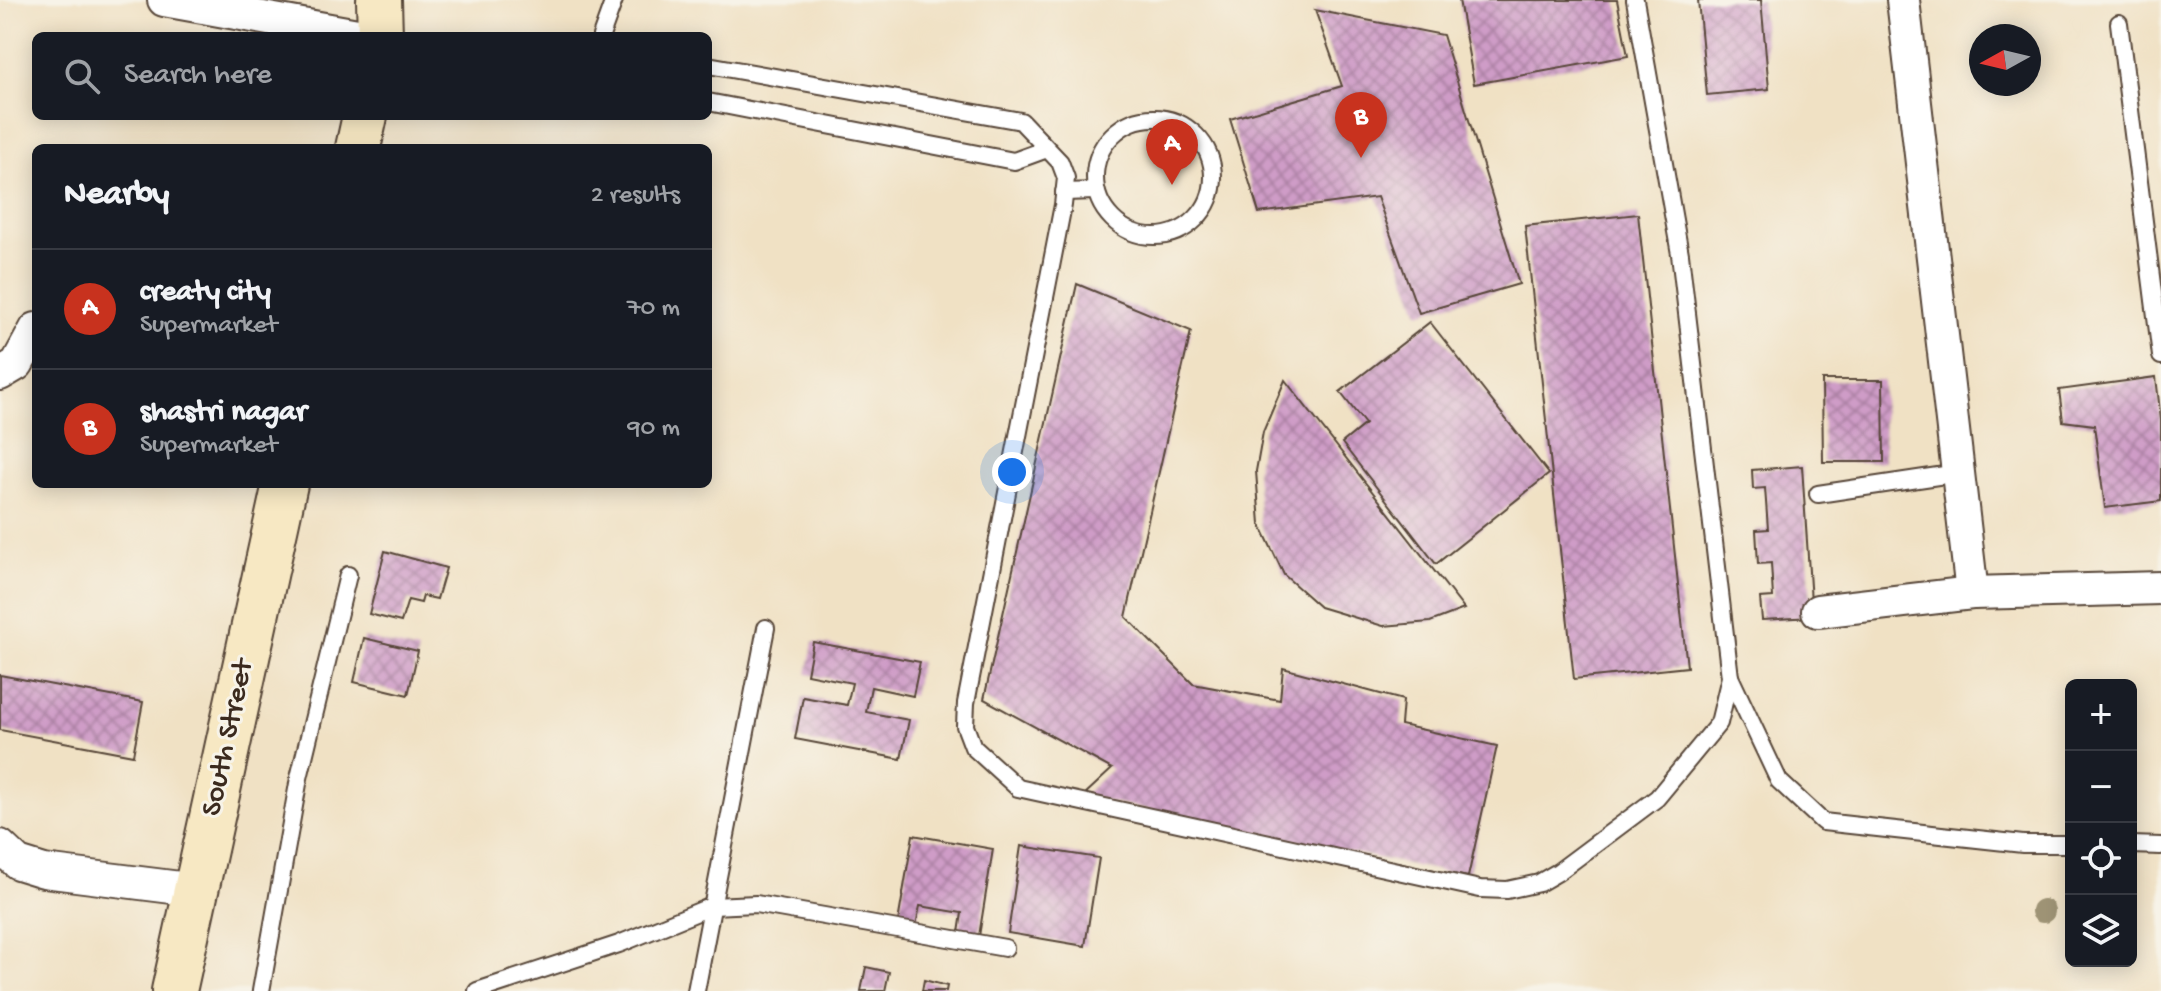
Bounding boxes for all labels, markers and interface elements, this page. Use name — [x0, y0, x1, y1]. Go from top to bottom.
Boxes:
north arrow — [1969, 24, 2041, 96]
search box — [32, 32, 712, 120]
icon: search — [60, 54, 104, 98]
text: Search here — [124, 59, 272, 94]
pin: B — [1335, 92, 1387, 158]
pin: A — [1146, 119, 1198, 185]
text: Nearby — [64, 176, 169, 216]
text: 2 results — [591, 181, 680, 212]
text: creaty city — [140, 276, 271, 311]
text: A — [82, 294, 98, 325]
text: 70 m — [627, 294, 680, 325]
text: Supermarket — [140, 311, 277, 342]
text: shastri nagar — [140, 396, 307, 431]
text: B — [83, 414, 97, 445]
text: 90 m — [628, 414, 680, 445]
text: Supermarket — [140, 431, 277, 462]
your location — [992, 452, 1032, 492]
street label: South Street — [195, 654, 263, 819]
map controls — [2065, 679, 2137, 967]
button: + — [2065, 679, 2137, 751]
button: − — [2065, 751, 2137, 823]
button: locate — [2065, 823, 2137, 895]
button: layers — [2065, 895, 2137, 967]

